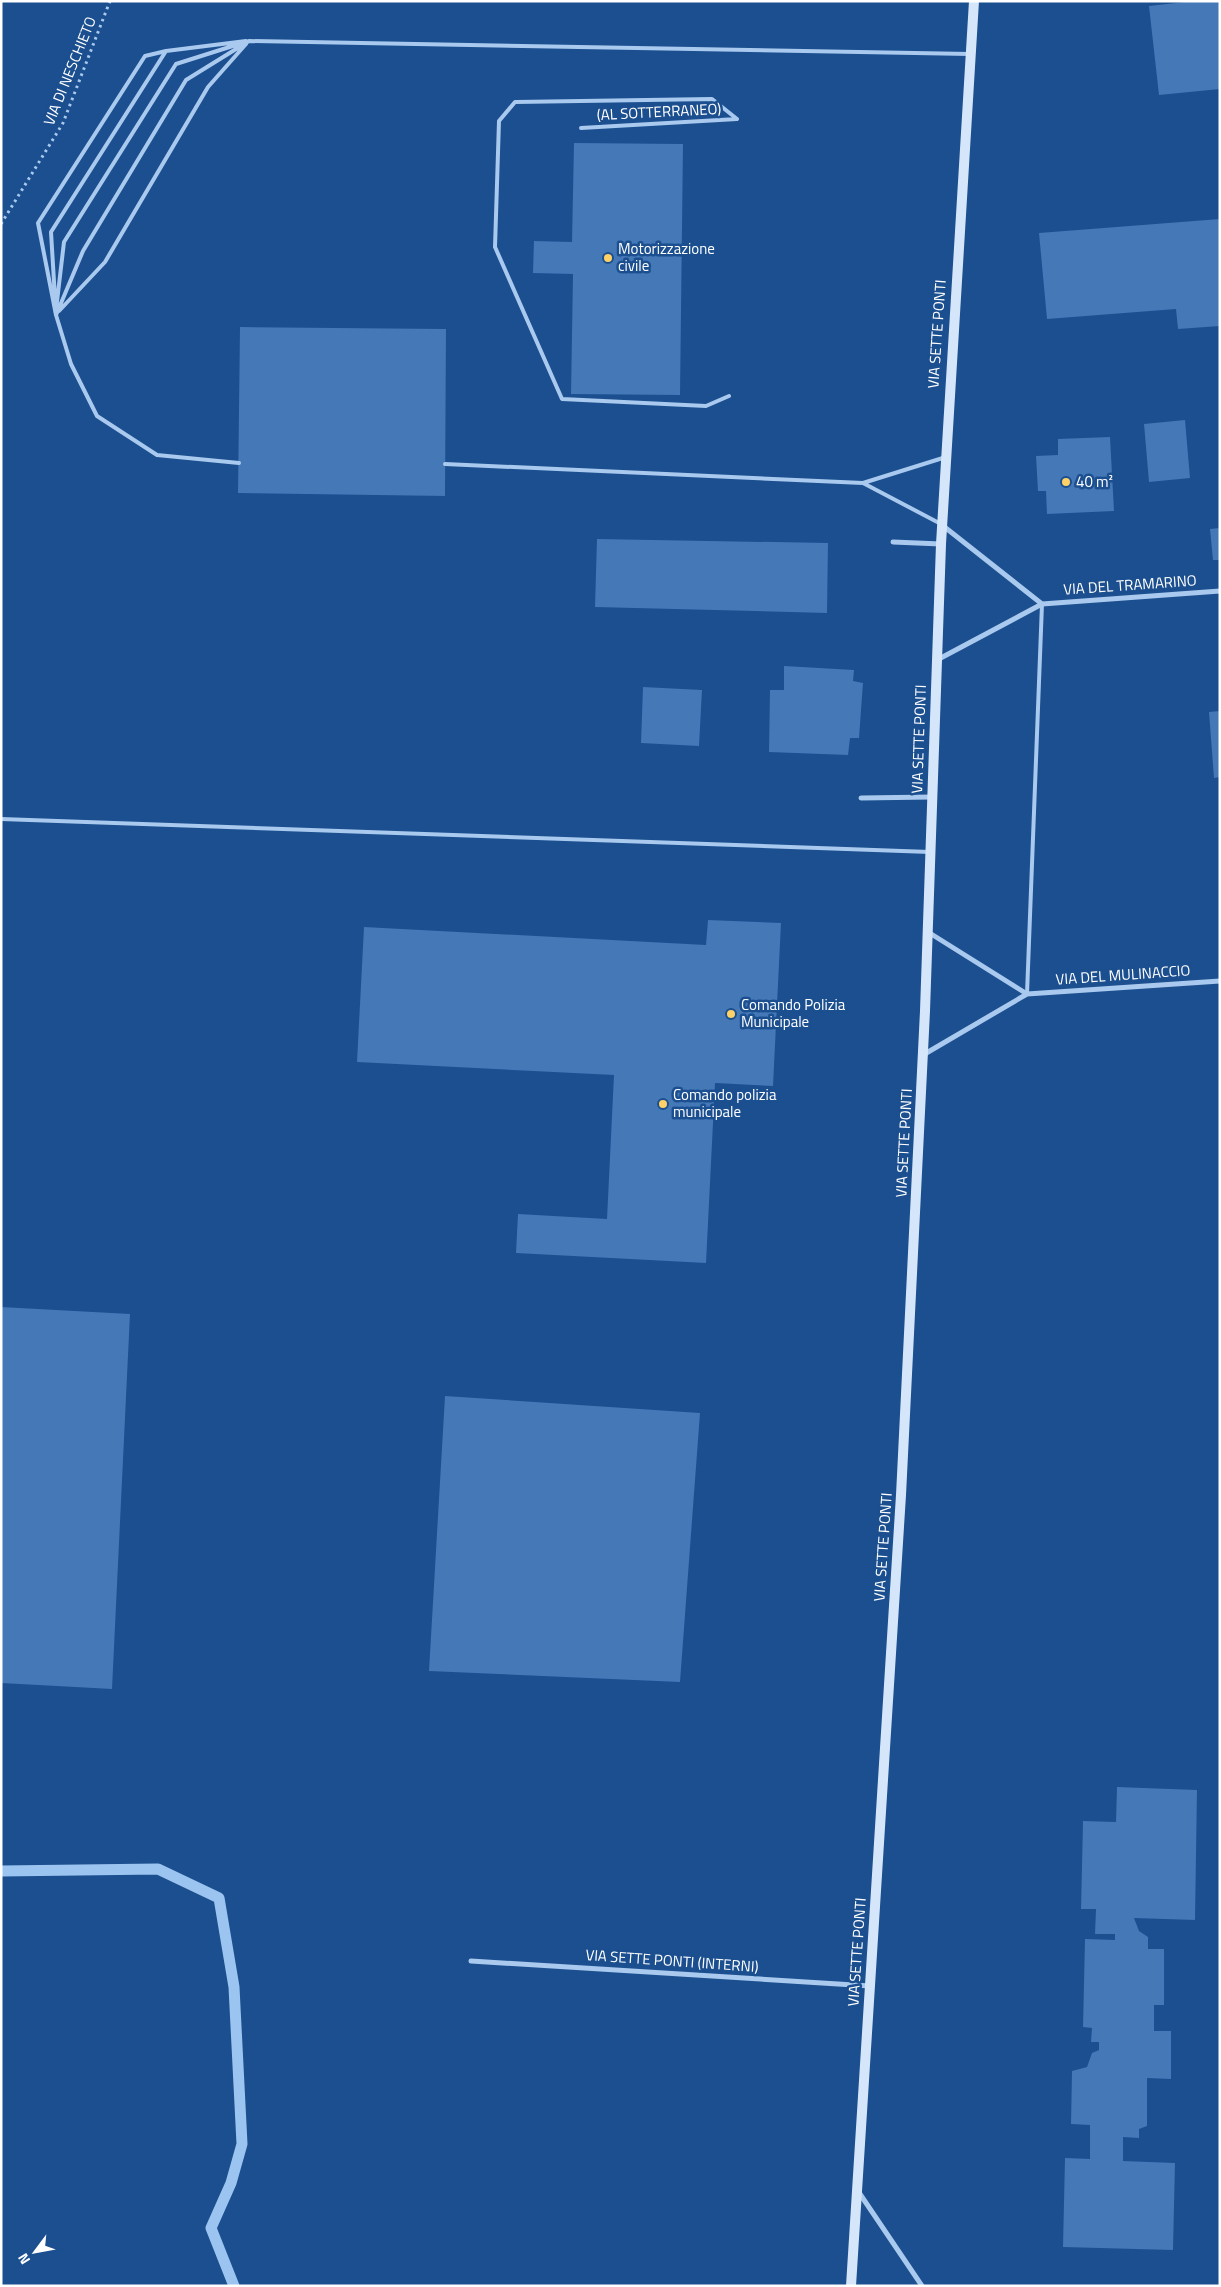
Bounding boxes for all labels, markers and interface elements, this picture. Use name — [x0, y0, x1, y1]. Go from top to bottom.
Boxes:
street label: VIA DI NESCHIETO — [37, 13, 102, 129]
street label: (AL SOTTERRANEO) — [596, 97, 722, 126]
place label: Motorizzazione civile — [618, 237, 715, 277]
marker: Motorizzazione civile — [602, 252, 614, 264]
street label: VIA SETTE PONTI — [921, 279, 952, 389]
place label: 40 m² — [1076, 470, 1113, 493]
marker: 40 m² — [1060, 476, 1072, 488]
street label: VIA DEL TRAMARINO — [1063, 568, 1197, 601]
street label: VIA SETTE PONTI — [905, 684, 932, 794]
street label: VIA DEL MULINACCIO — [1055, 958, 1191, 991]
place label: Comando Polizia Municipale — [741, 993, 846, 1033]
marker: Comando Polizia Municipale — [725, 1008, 737, 1020]
place label: Comando polizia municipale — [673, 1083, 777, 1123]
street label: VIA SETTE PONTI — [889, 1088, 918, 1198]
marker: Comando polizia municipale — [657, 1098, 669, 1110]
street label: VIA SETTE PONTI — [867, 1492, 898, 1602]
street label: VIA SETTE PONTI — [841, 1897, 872, 2007]
street label: VIA SETTE PONTI (INTERNI) — [585, 1943, 759, 1978]
north arrow — [10, 2227, 60, 2277]
text: N — [12, 2249, 35, 2269]

